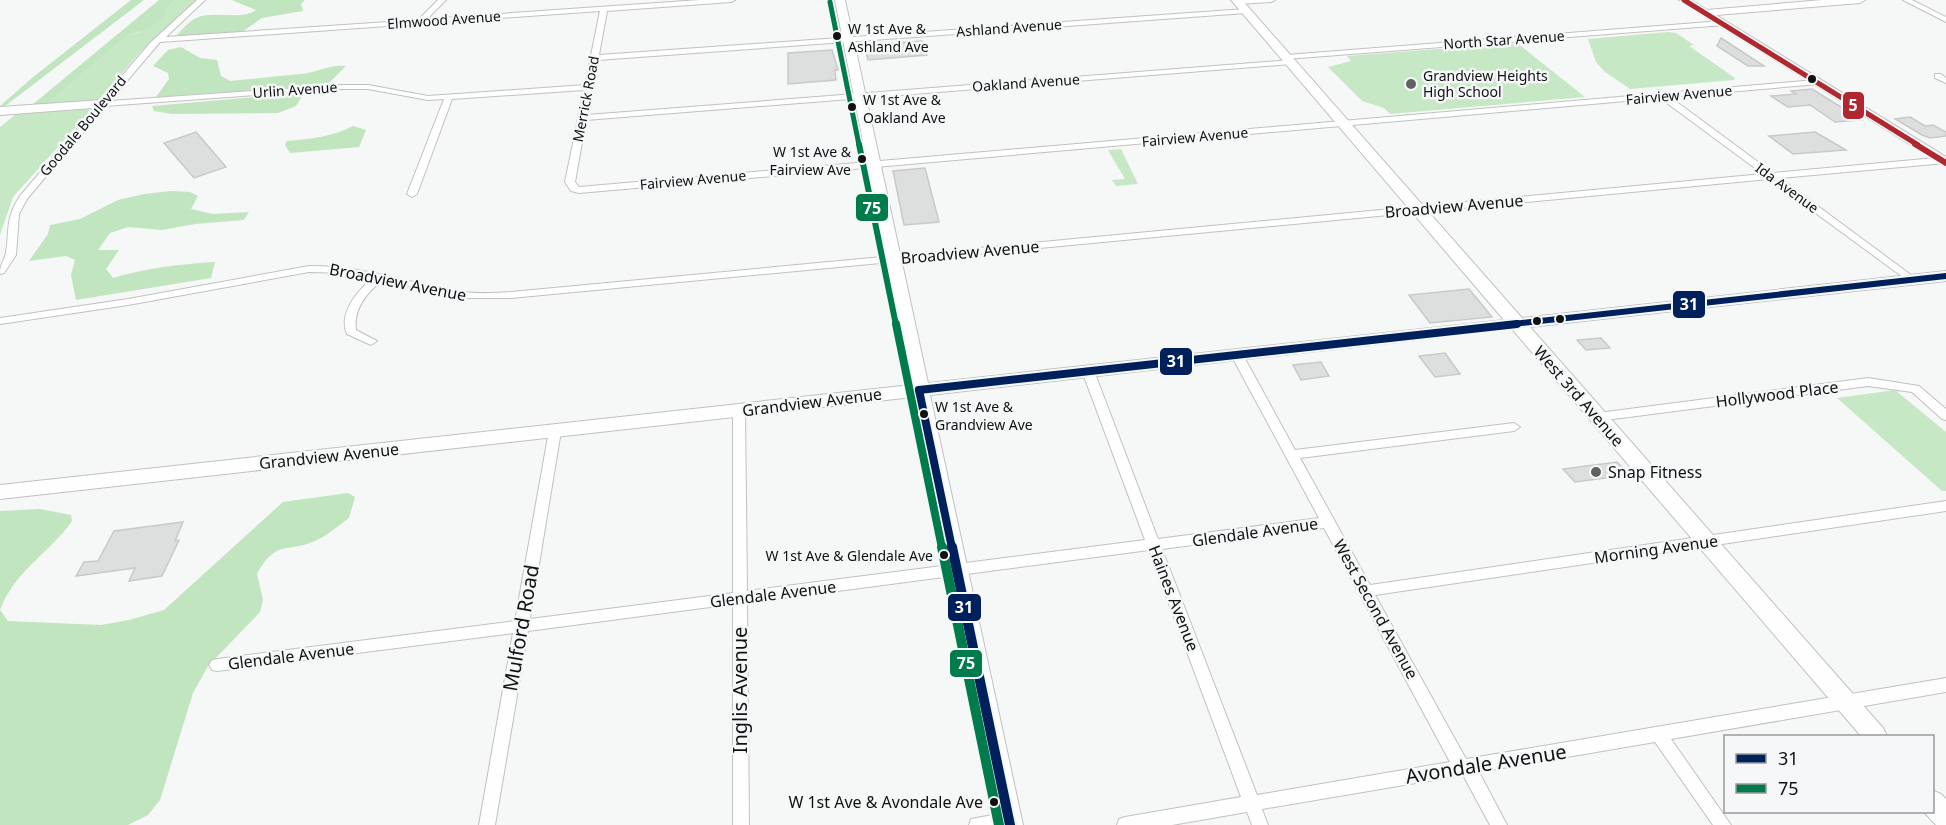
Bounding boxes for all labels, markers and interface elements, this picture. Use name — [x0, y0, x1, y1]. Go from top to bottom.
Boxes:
street label: Elmwood Avenue — [387, 6, 502, 33]
street label: Ashland Avenue — [956, 14, 1063, 41]
place label: W 1st Ave & Ashland Ave — [848, 19, 929, 56]
street label: North Star Avenue — [1443, 26, 1565, 53]
marker: W 1st Ave & Ashland Ave — [831, 30, 843, 42]
street label: Merrick Road — [568, 54, 603, 144]
place label: Grandview Heights High School — [1423, 66, 1548, 101]
street label: Oakland Avenue — [972, 69, 1080, 96]
street label: Goodale Boulevard — [35, 72, 130, 180]
unlabelled marker — [1806, 73, 1818, 85]
street label: Urlin Avenue — [252, 77, 338, 102]
marker: Grandview Heights High School — [1404, 77, 1418, 91]
street label: Fairview Avenue — [1625, 80, 1733, 109]
place label: W 1st Ave & Oakland Ave — [863, 90, 946, 127]
line badge: 5 — [1842, 91, 1865, 120]
text: 5 — [1848, 94, 1858, 116]
marker: W 1st Ave & Oakland Ave — [846, 101, 858, 113]
street label: Fairview Avenue — [1141, 122, 1249, 151]
place label: W 1st Ave & Fairview Ave — [770, 142, 852, 179]
marker: W 1st Ave & Fairview Ave — [856, 153, 868, 165]
street label: Ida Avenue — [1752, 158, 1823, 217]
street label: Fairview Avenue — [639, 165, 747, 194]
street label: Broadview Avenue — [1384, 189, 1524, 223]
line badge: 75 — [855, 193, 889, 222]
text: 75 — [863, 197, 881, 219]
street label: Broadview Avenue — [900, 235, 1040, 269]
street label: Broadview Avenue — [328, 258, 468, 306]
line badge: 31 — [1672, 290, 1706, 319]
text: 31 — [1680, 293, 1698, 315]
unlabelled marker — [1554, 313, 1566, 325]
unlabelled marker — [1531, 315, 1543, 327]
street label: West 3rd Avenue — [1529, 341, 1629, 451]
line badge: 31 — [1159, 347, 1193, 376]
text: 31 — [1167, 350, 1185, 372]
street label: Hollywood Place — [1714, 376, 1840, 412]
street label: Grandview Avenue — [741, 383, 883, 421]
place label: W 1st Ave & Grandview Ave — [935, 397, 1033, 434]
marker: W 1st Ave & Grandview Ave — [918, 408, 930, 420]
street label: Grandview Avenue — [258, 438, 400, 474]
place label: Snap Fitness — [1608, 461, 1702, 483]
marker: Snap Fitness — [1589, 465, 1603, 479]
street label: Glendale Avenue — [1191, 512, 1319, 552]
street label: Morning Avenue — [1593, 529, 1719, 569]
street label: West Second Avenue — [1328, 535, 1424, 683]
street label: Haines Avenue — [1144, 542, 1204, 654]
place label: W 1st Ave & Glendale Ave — [766, 546, 933, 565]
marker: W 1st Ave & Glendale Ave — [938, 549, 950, 561]
street label: Mulford Road — [496, 563, 545, 693]
street label: Glendale Avenue — [709, 575, 837, 613]
line badge: 31 — [947, 593, 982, 622]
text: 31 — [955, 596, 973, 618]
street label: Inglis Avenue — [726, 627, 753, 753]
street label: Glendale Avenue — [227, 637, 355, 675]
line badge: 75 — [949, 649, 983, 678]
text: 75 — [957, 652, 975, 674]
legend — [1724, 735, 1934, 813]
street label: Avondale Avenue — [1403, 737, 1568, 790]
text: 31 — [1778, 746, 1799, 770]
text: 75 — [1778, 776, 1799, 800]
place label: W 1st Ave & Avondale Ave — [788, 791, 983, 813]
marker: W 1st Ave & Avondale Ave — [988, 796, 1000, 808]

